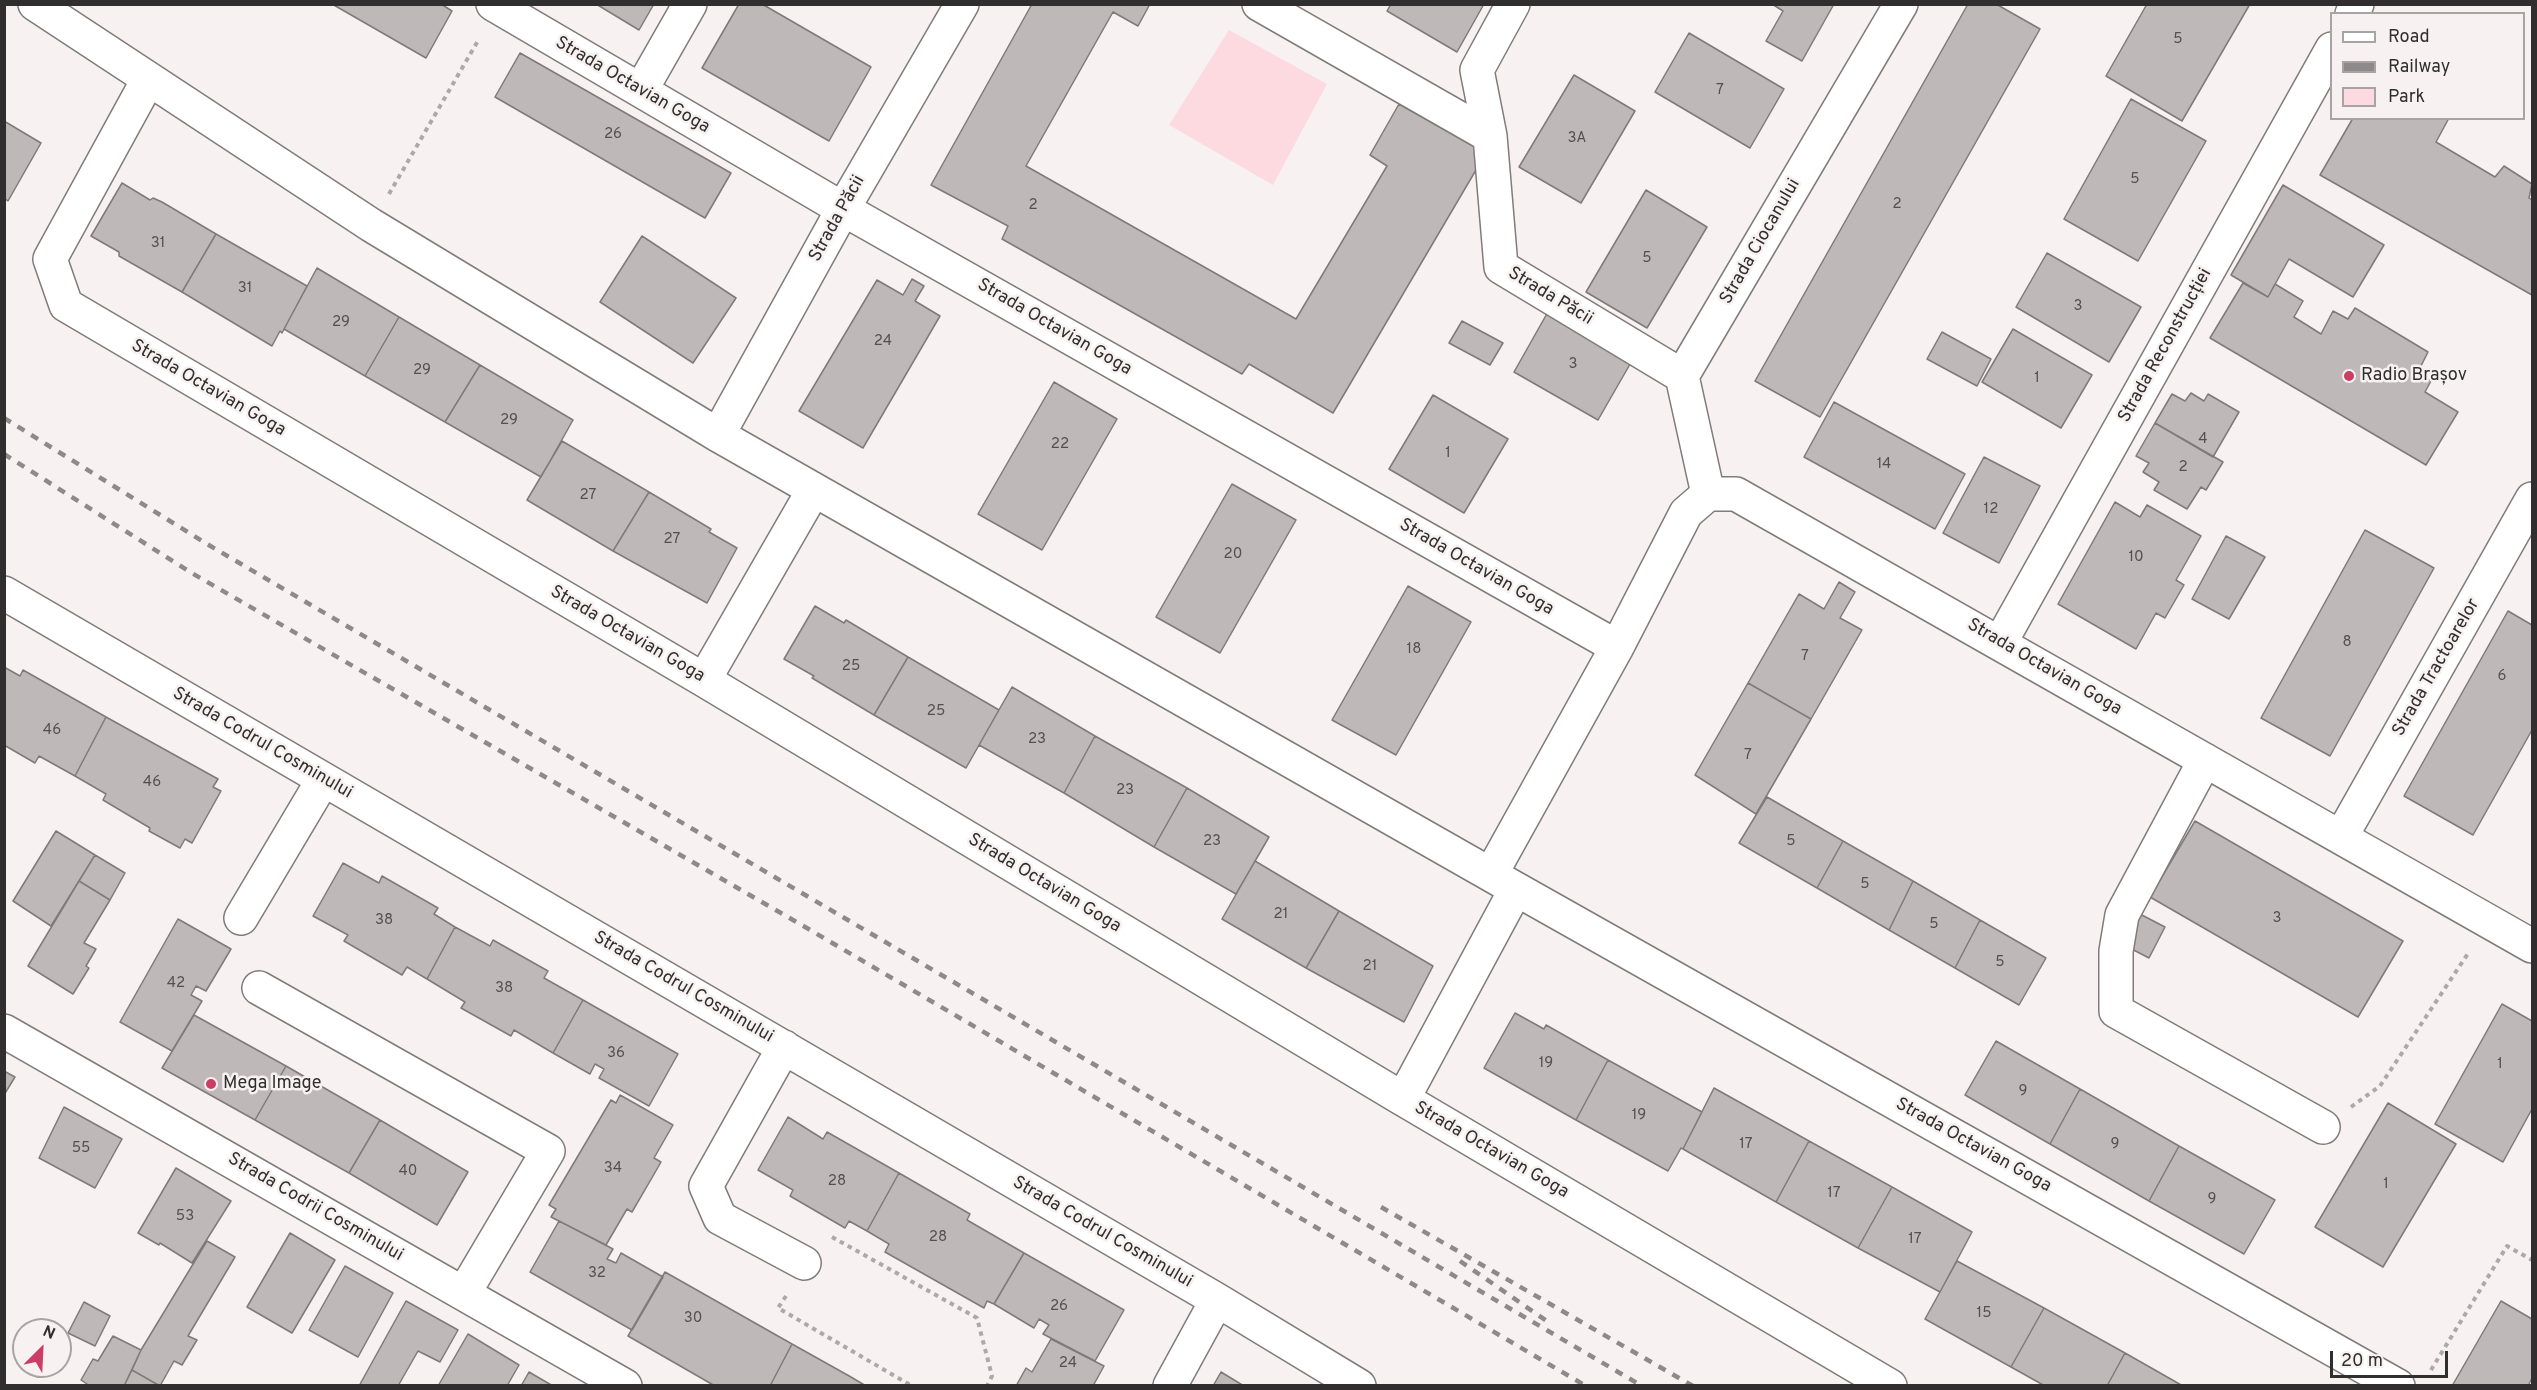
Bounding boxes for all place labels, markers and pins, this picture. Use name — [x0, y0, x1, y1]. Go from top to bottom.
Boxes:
place label: Radio Brașov — [2361, 365, 2467, 387]
marker: Radio Brașov — [2342, 369, 2356, 383]
place label: Mega Image — [223, 1073, 321, 1095]
marker: Mega Image — [204, 1077, 218, 1091]

